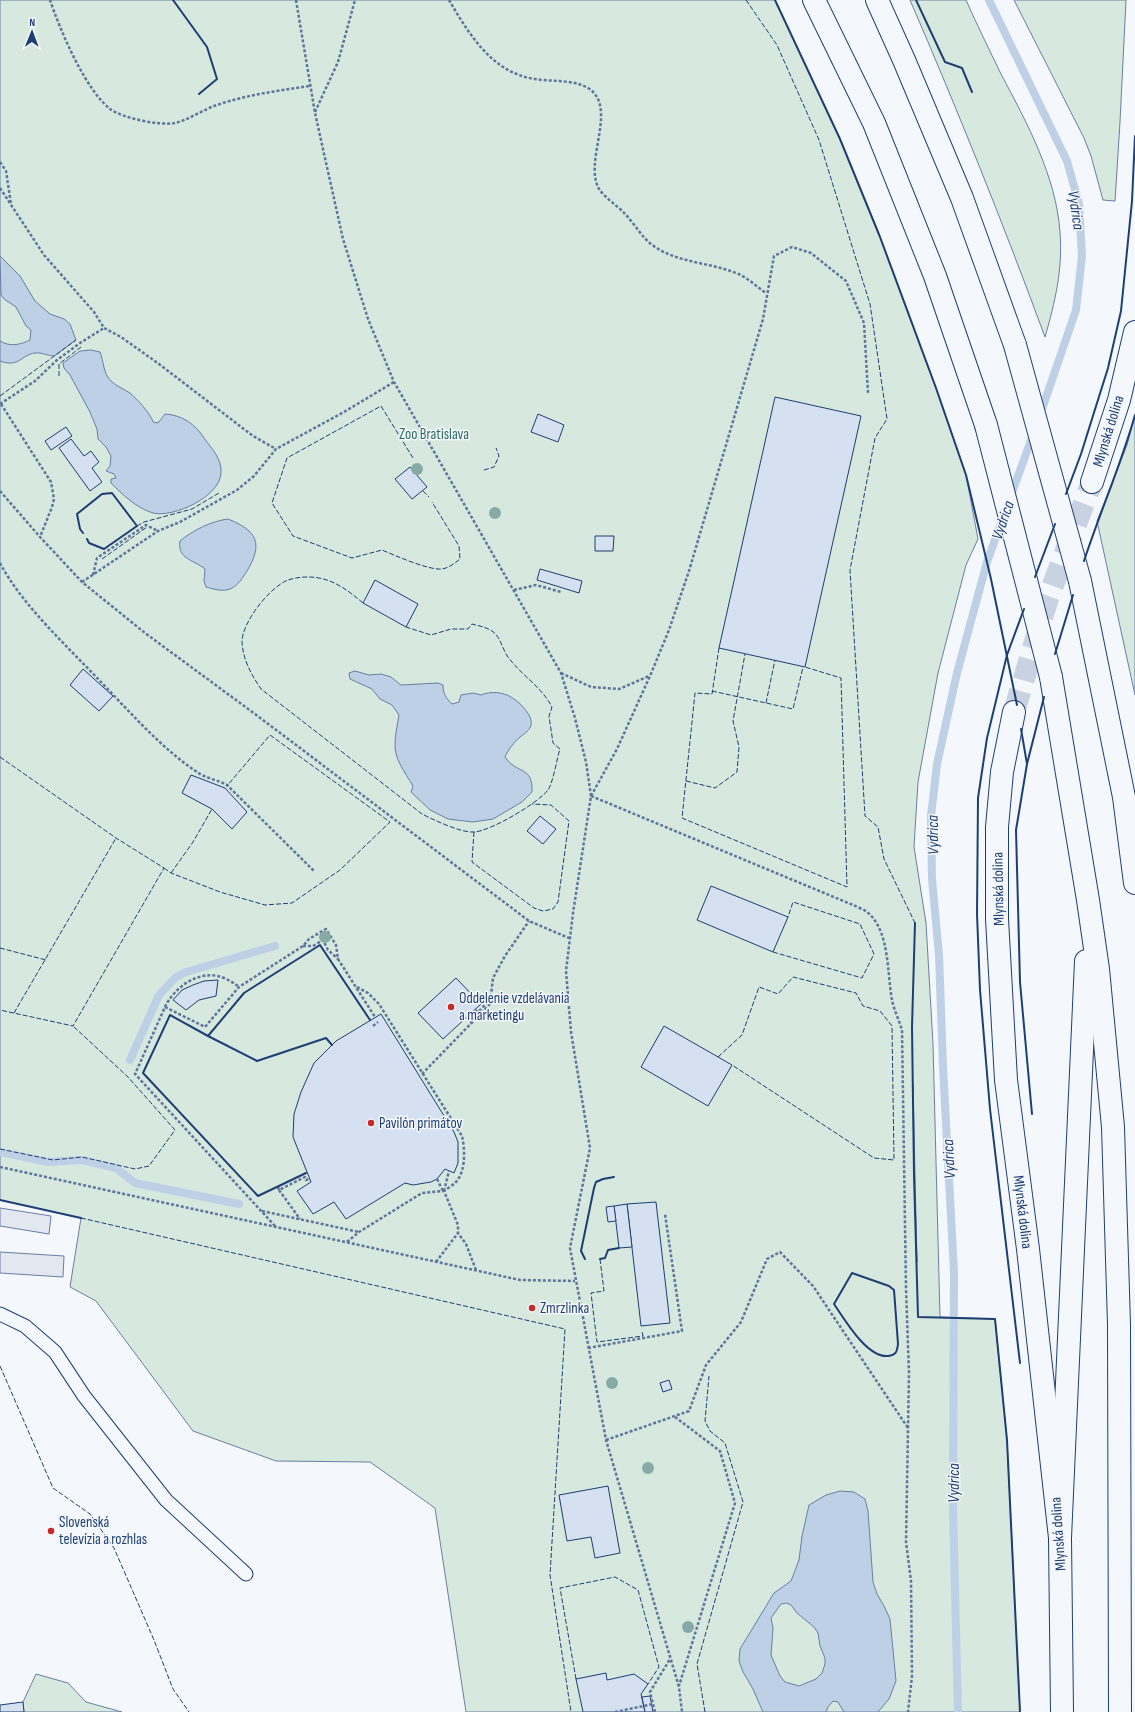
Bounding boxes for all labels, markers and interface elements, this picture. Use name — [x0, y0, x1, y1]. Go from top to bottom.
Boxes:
north arrow — [12, 12, 52, 52]
text: N — [29, 16, 35, 29]
water label: Vydrica — [1063, 189, 1088, 232]
street label: Mlynská dolina — [1089, 393, 1128, 469]
park label: Zoo Bratislava — [399, 425, 469, 444]
water label: Vydrica — [988, 498, 1019, 542]
water label: Vydrica — [924, 814, 943, 855]
street label: Mlynská dolina — [988, 852, 1009, 926]
place label: Oddelenie vzdelávania a marketingu — [459, 989, 570, 1025]
marker: Oddelenie vzdelávania a marketingu — [446, 1002, 456, 1012]
place label: Pavilón primátov — [379, 1114, 462, 1133]
marker: Pavilón primátov — [366, 1118, 376, 1128]
water label: Vydrica — [939, 1138, 960, 1179]
street label: Mlynská dolina — [1009, 1174, 1036, 1250]
place label: Zmrzlinka — [540, 1299, 589, 1318]
marker: Zmrzlinka — [527, 1303, 537, 1313]
water label: Vydrica — [945, 1463, 964, 1503]
street label: Mlynská dolina — [1046, 1496, 1071, 1571]
place label: Slovenská televízia a rozhlas — [59, 1513, 147, 1549]
marker: Slovenská televízia a rozhlas — [46, 1526, 56, 1536]

